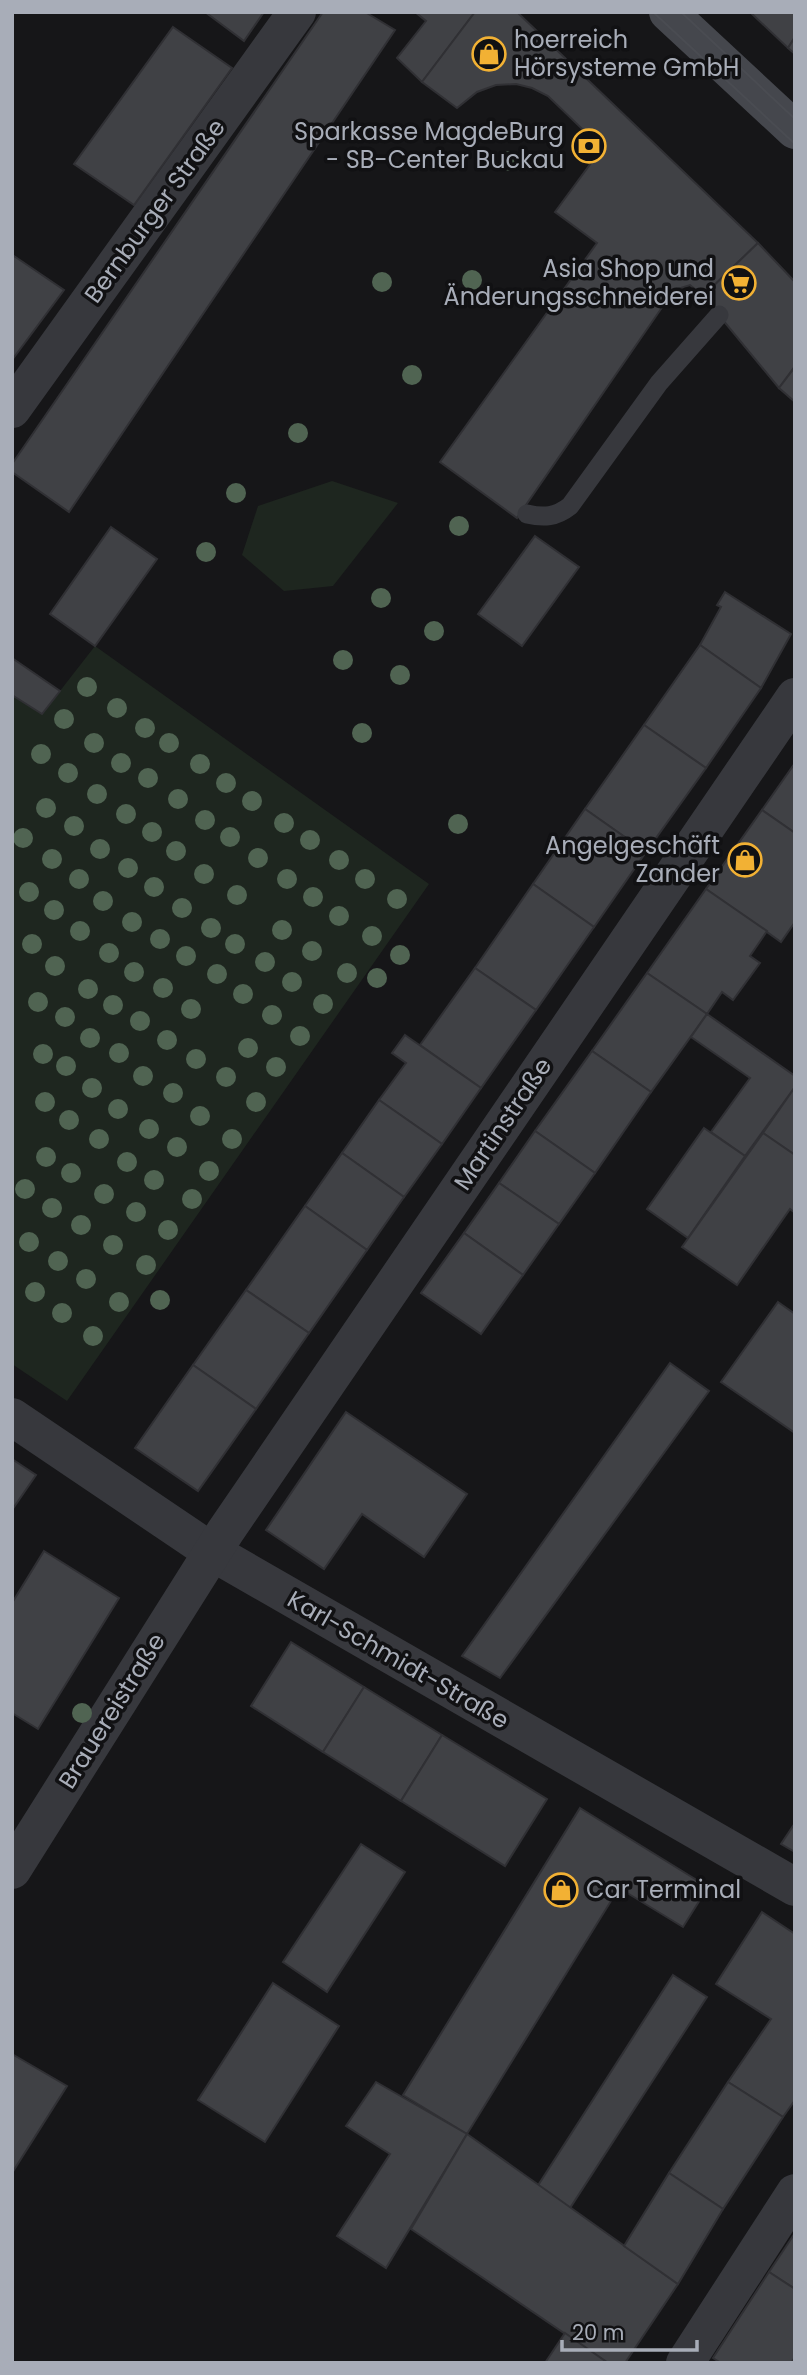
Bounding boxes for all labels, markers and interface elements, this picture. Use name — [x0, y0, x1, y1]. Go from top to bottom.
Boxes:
place label: hoerreich Hörsysteme GmbH — [514, 23, 739, 84]
shop icon: hoerreich Hörsysteme GmbH — [470, 35, 508, 73]
street label: Bernburger Straße — [77, 112, 233, 309]
place label: Sparkasse MagdeBurg - SB-Center Buckau — [294, 115, 564, 176]
bank icon: Sparkasse MagdeBurg - SB-Center Buckau — [570, 127, 608, 165]
place label: Asia Shop und Änderungsschneiderei — [443, 252, 714, 313]
supermarket icon: Asia Shop und Änderungsschneiderei — [720, 264, 758, 302]
place label: Angelgeschäft Zander — [545, 829, 720, 890]
shop icon: Angelgeschäft Zander — [726, 841, 764, 879]
street label: Martinstraße — [446, 1051, 559, 1197]
street label: Karl-Schmidt-Straße — [281, 1583, 515, 1737]
street label: Brauereistraße — [51, 1627, 173, 1795]
shop icon: Car Terminal — [542, 1871, 580, 1909]
place label: Car Terminal — [586, 1873, 741, 1906]
scale bar — [562, 2308, 697, 2352]
text: 20 m — [572, 2318, 625, 2347]

